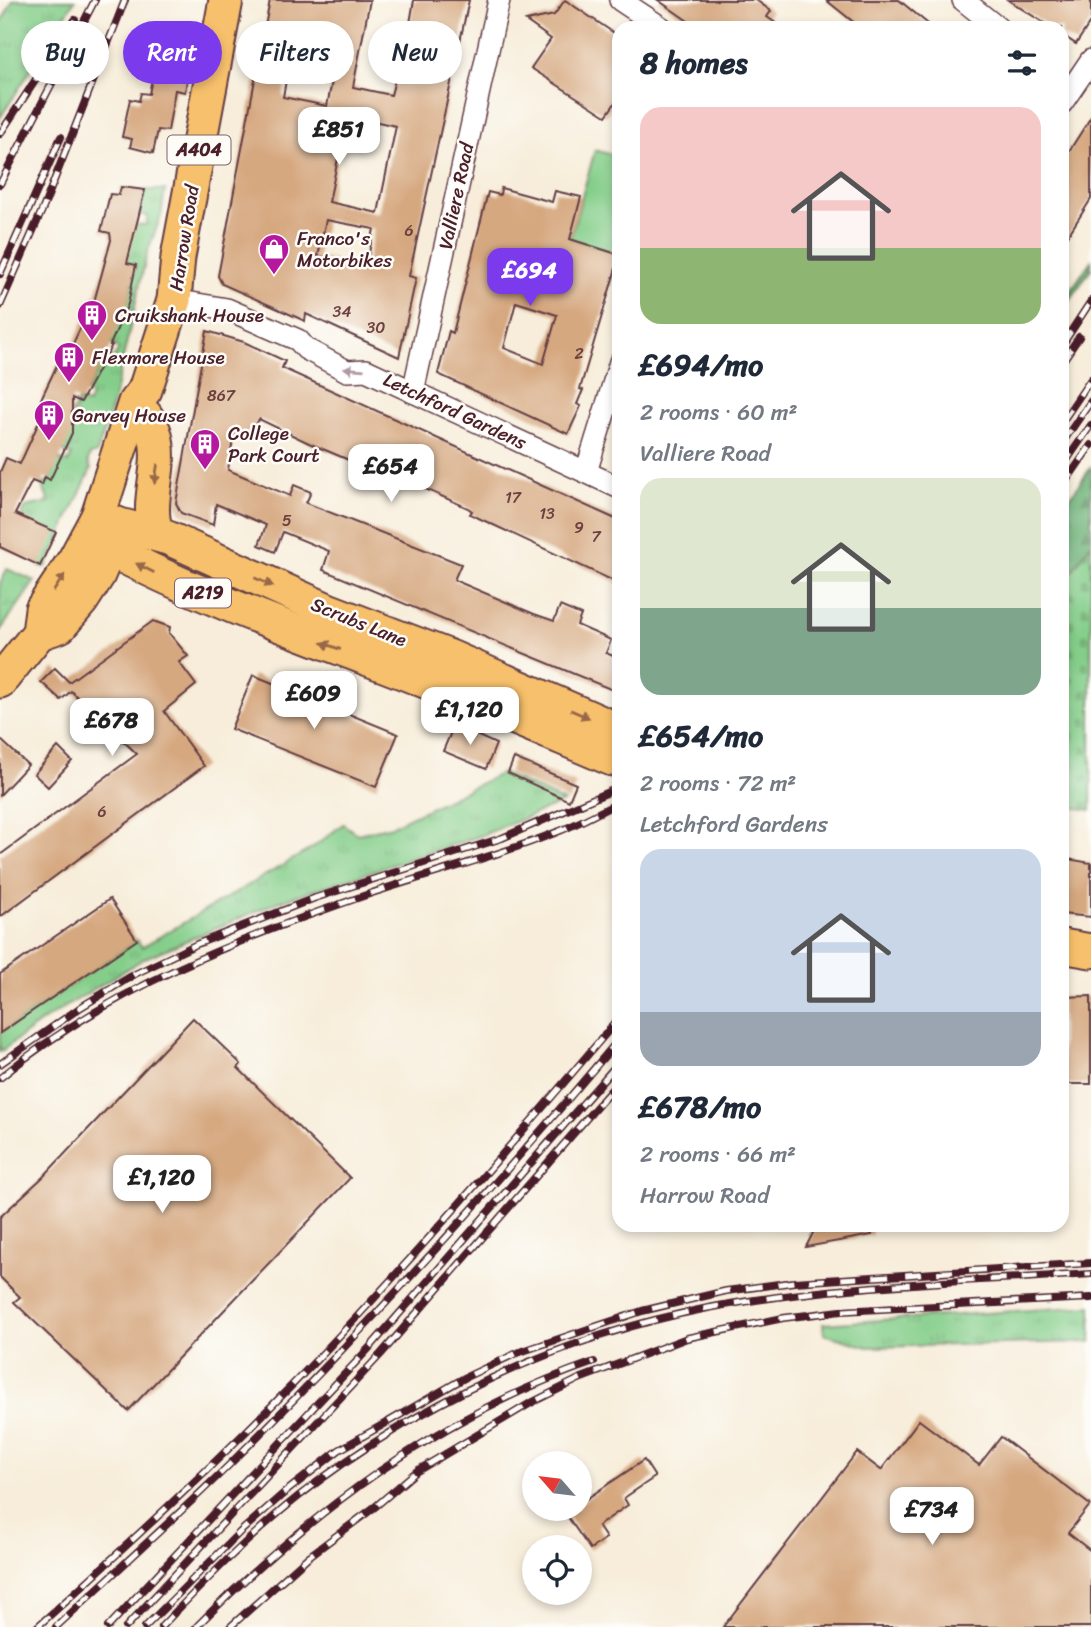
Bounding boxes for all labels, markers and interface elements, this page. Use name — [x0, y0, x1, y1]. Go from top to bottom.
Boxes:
chip: Buy — [21, 21, 109, 84]
chip: Rent — [123, 21, 222, 84]
chip: Filters — [236, 21, 354, 84]
chip: New — [368, 21, 462, 84]
text: 8 homes — [640, 36, 748, 90]
icon: filters — [1003, 44, 1041, 82]
pin: £851 — [298, 108, 380, 167]
text: £851 — [314, 109, 364, 150]
road number: A404 — [168, 135, 230, 164]
street label: Valliere Road — [429, 138, 484, 252]
icon: home — [778, 153, 904, 279]
street label: Harrow Road — [159, 181, 209, 293]
house number: 6 — [404, 216, 414, 245]
place label: Franco's Motorbikes — [297, 222, 392, 277]
shop icon: Franco's Motorbikes — [257, 232, 291, 276]
pin: £694 — [489, 248, 571, 308]
text: £694 — [503, 250, 557, 291]
house number: 34 — [333, 297, 351, 326]
building icon: Cruikshank House — [75, 298, 109, 342]
place label: Cruikshank House — [115, 299, 264, 332]
house number: 30 — [367, 313, 385, 342]
text: £694/mo — [640, 338, 763, 392]
house number: 2 — [574, 339, 584, 368]
building icon: Flexmore House — [52, 340, 86, 384]
place label: Flexmore House — [92, 341, 225, 374]
one-way arrow — [342, 363, 364, 374]
street label: Letchford Gardens — [378, 363, 532, 459]
house number: 867 — [207, 381, 236, 410]
text: 2 rooms · 60 m² — [640, 392, 798, 433]
building icon: Garvey House — [32, 398, 66, 442]
place label: Garvey House — [72, 399, 186, 432]
place label: College Park Court — [228, 417, 320, 472]
building icon: College Park Court — [188, 427, 222, 471]
text: Valliere Road — [640, 433, 771, 474]
pin: £654 — [350, 444, 432, 504]
text: £654 — [364, 446, 418, 487]
one-way arrow — [150, 463, 161, 485]
house number: 17 — [505, 483, 522, 512]
house number: 13 — [539, 499, 555, 528]
house number: 5 — [282, 506, 292, 535]
house number: 9 — [574, 513, 584, 542]
house number: 7 — [591, 522, 601, 551]
icon: home — [778, 524, 904, 650]
one-way arrow — [135, 562, 155, 573]
one-way arrow — [52, 574, 66, 592]
one-way arrow — [254, 576, 274, 588]
road number: A219 — [175, 578, 231, 608]
street label: Scrubs Lane — [306, 588, 412, 656]
one-way arrow — [321, 641, 342, 652]
pin: £609 — [273, 672, 355, 731]
text: £609 — [287, 673, 341, 714]
pin: £1,120 — [413, 688, 527, 747]
text: £1,120 — [437, 689, 503, 730]
pin: £678 — [71, 698, 153, 758]
text: £678 — [86, 700, 138, 741]
one-way arrow — [570, 709, 591, 720]
text: £654/mo — [640, 709, 763, 763]
text: 2 rooms · 72 m² — [640, 763, 796, 804]
house number: 6 — [97, 797, 107, 826]
text: Letchford Gardens — [640, 804, 828, 845]
icon: home — [778, 895, 904, 1021]
text: £678/mo — [640, 1080, 761, 1134]
text: 2 rooms · 66 m² — [640, 1134, 796, 1175]
pin: £1,120 — [105, 1156, 219, 1215]
text: £1,120 — [129, 1157, 195, 1198]
text: Harrow Road — [640, 1175, 769, 1216]
north arrow — [522, 1451, 592, 1521]
map controls — [522, 1451, 592, 1605]
pin: £734 — [891, 1488, 973, 1547]
text: £734 — [906, 1489, 958, 1530]
button: locate — [522, 1535, 592, 1605]

